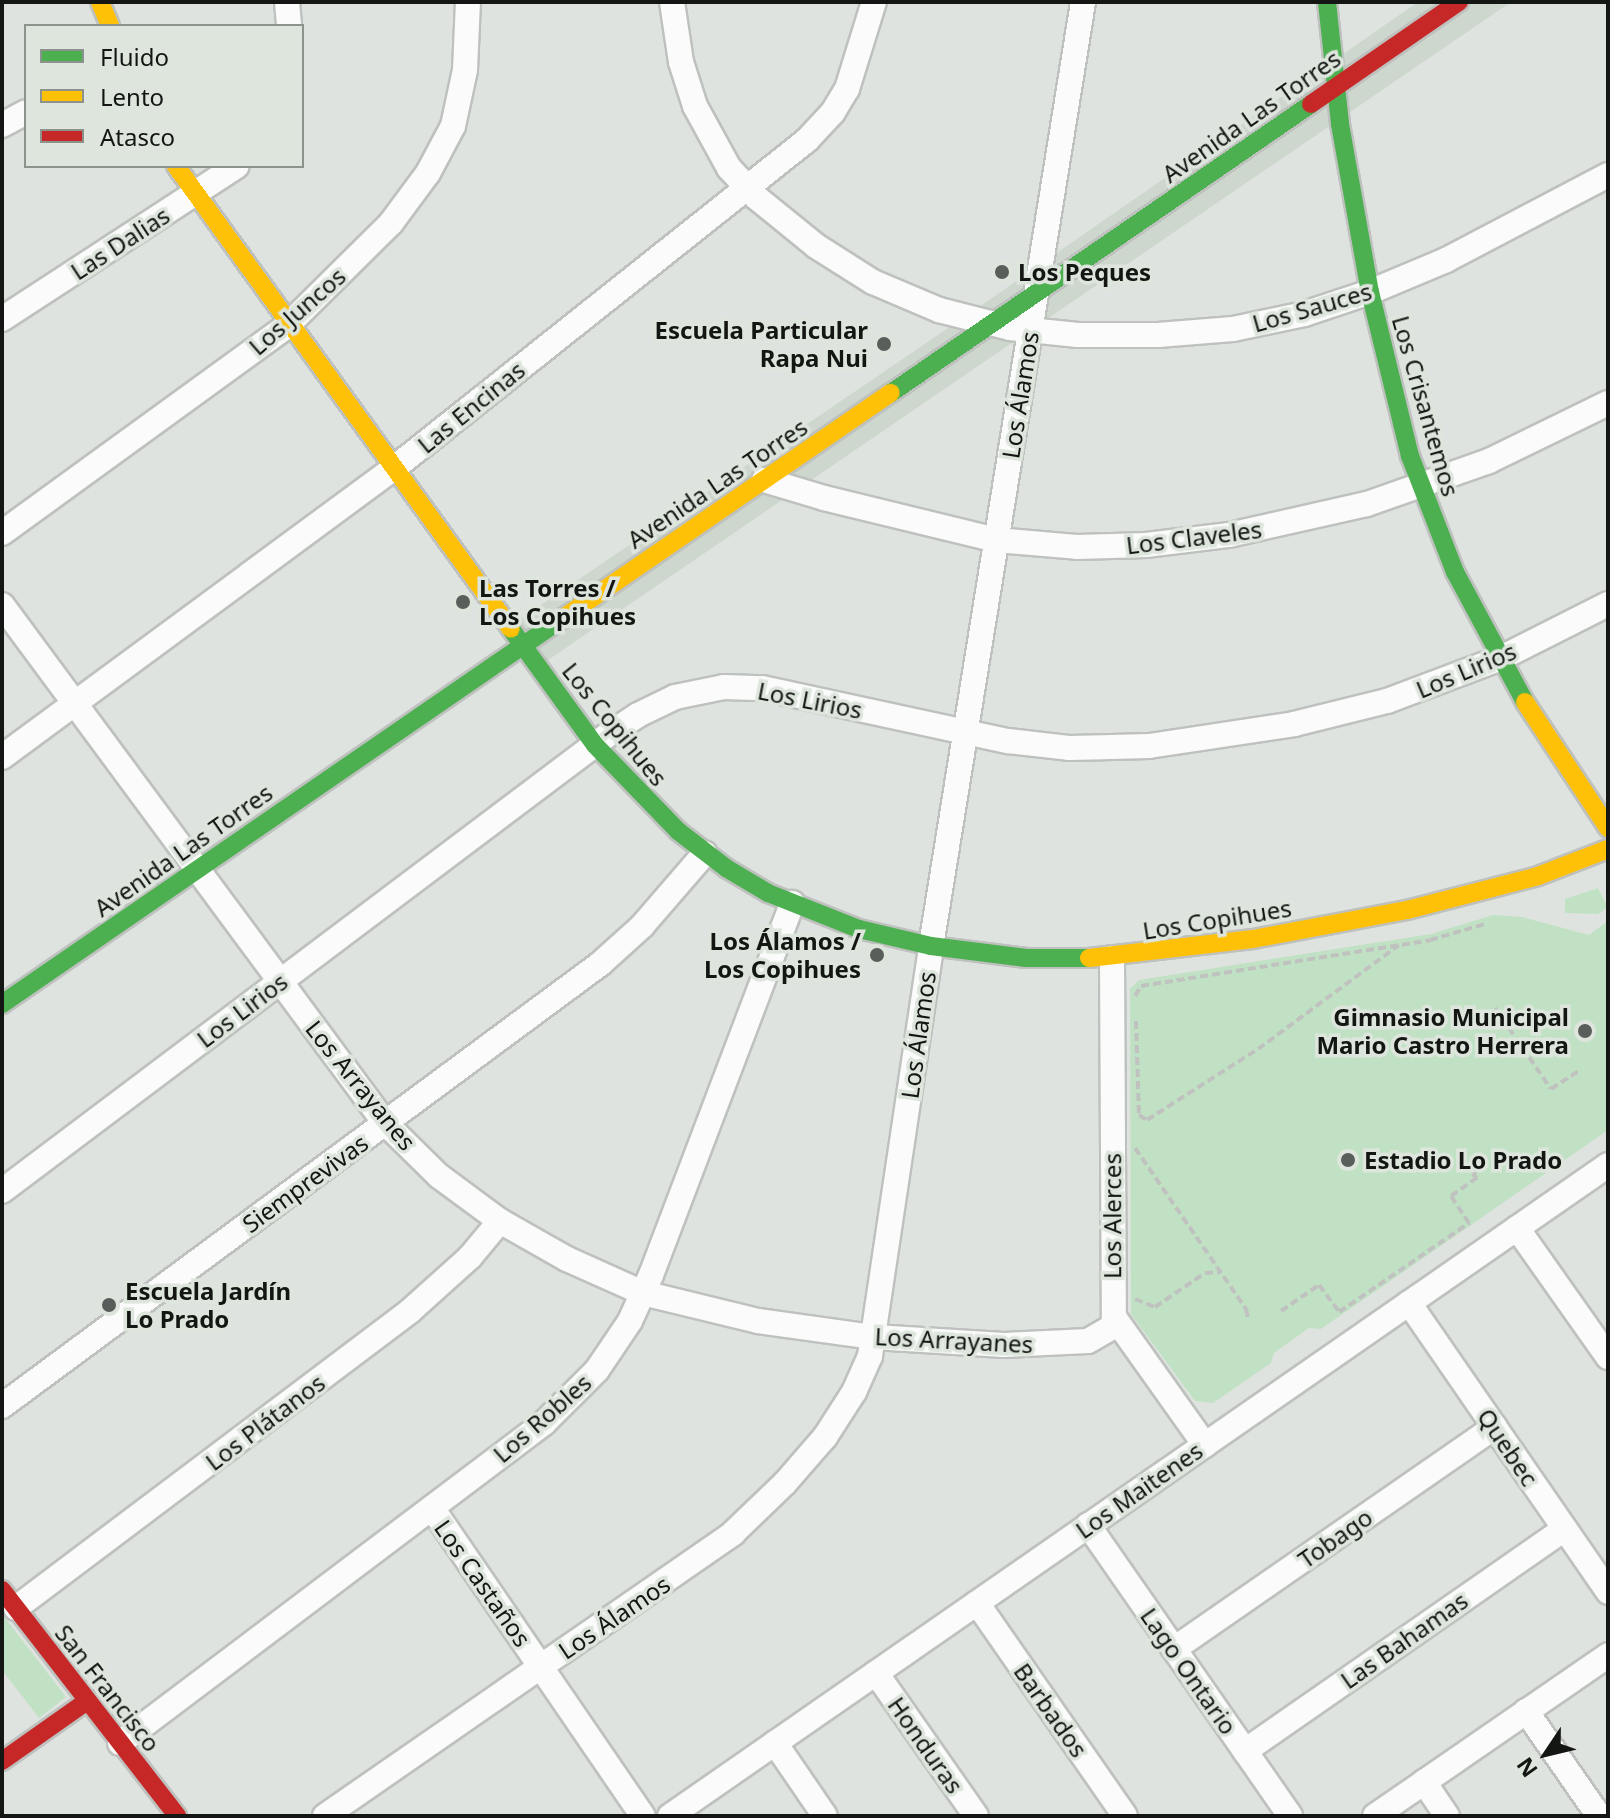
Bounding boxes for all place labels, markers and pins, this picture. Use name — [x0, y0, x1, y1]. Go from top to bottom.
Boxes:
place label: Los Peques — [1018, 258, 1151, 286]
marker: Los Peques — [993, 263, 1011, 281]
place label: Escuela Particular Rapa Nui — [655, 316, 868, 372]
marker: Escuela Particular Rapa Nui — [875, 335, 893, 353]
place label: Las Torres / Los Copihues — [479, 574, 636, 630]
marker: Las Torres / Los Copihues — [454, 593, 472, 611]
place label: Los Álamos / Los Copihues — [704, 927, 861, 983]
marker: Los Álamos / Los Copihues — [868, 946, 886, 964]
place label: Gimnasio Municipal Mario Castro Herrera — [1316, 1003, 1569, 1059]
marker: Gimnasio Municipal Mario Castro Herrera — [1576, 1022, 1594, 1040]
place label: Estadio Lo Prado — [1364, 1146, 1562, 1174]
marker: Estadio Lo Prado — [1339, 1151, 1357, 1169]
place label: Escuela Jardín Lo Prado — [125, 1277, 291, 1333]
marker: Escuela Jardín Lo Prado — [100, 1296, 118, 1314]

